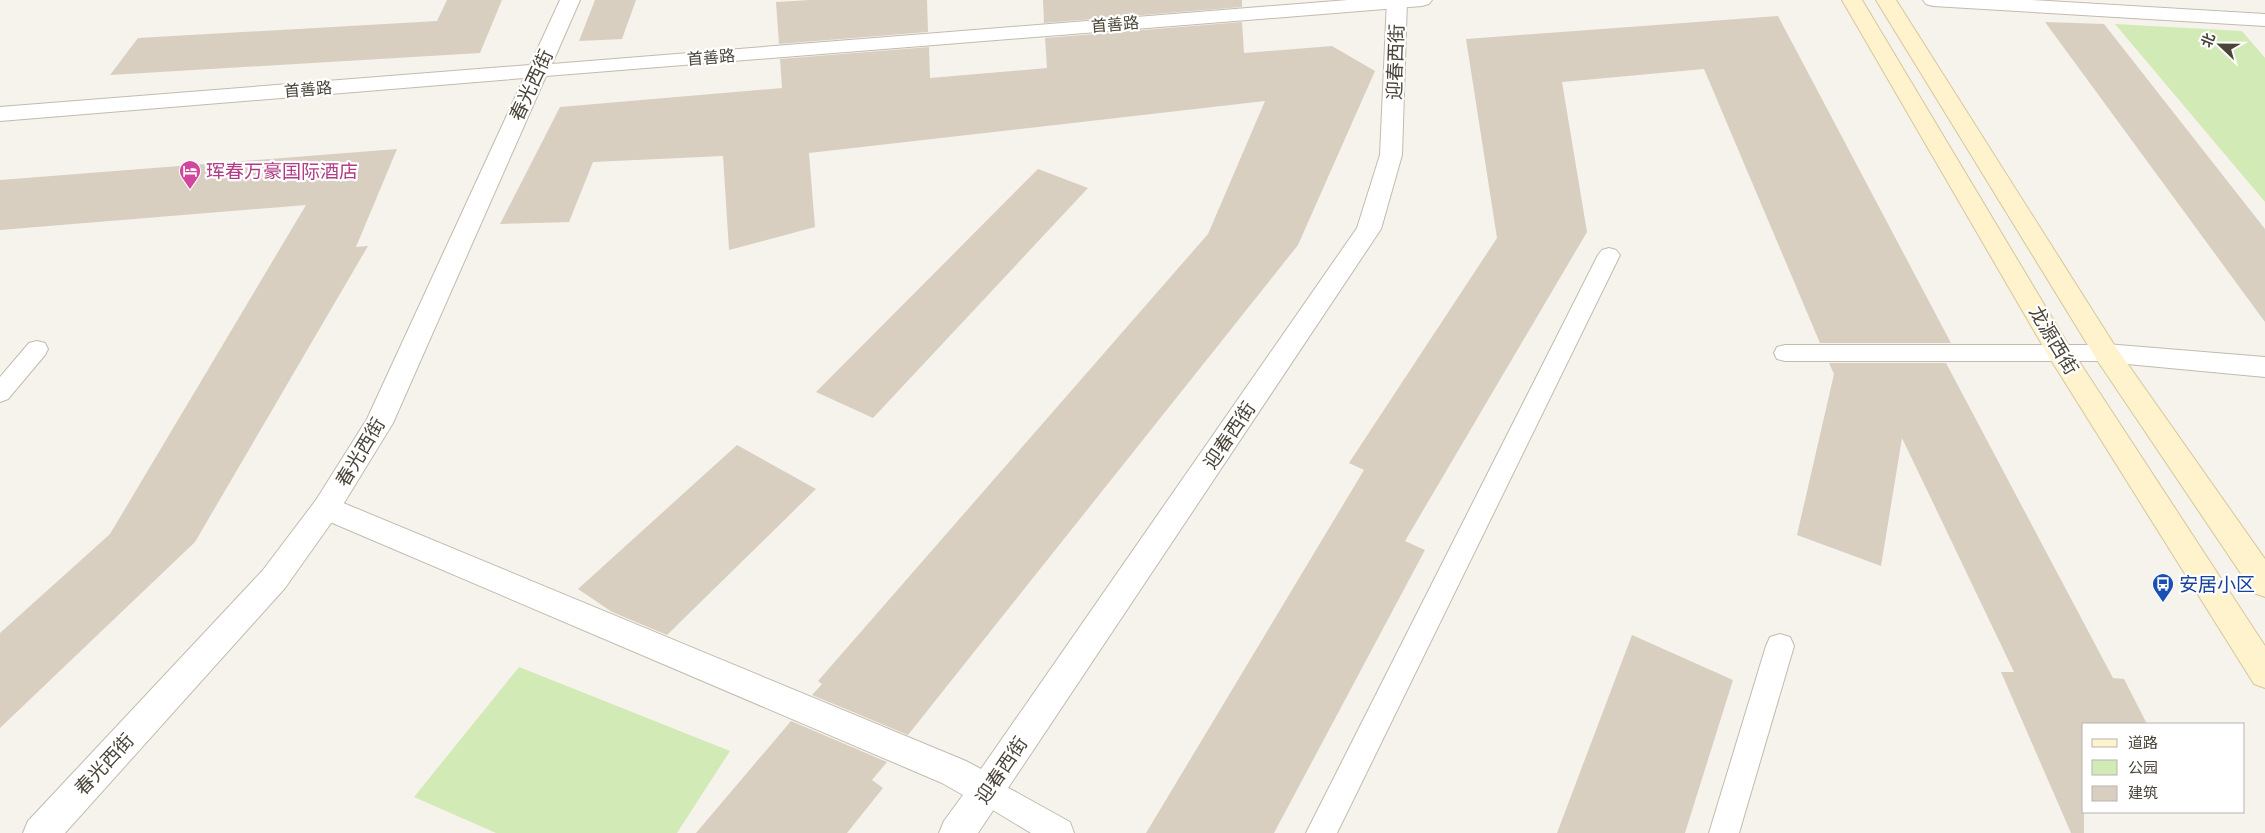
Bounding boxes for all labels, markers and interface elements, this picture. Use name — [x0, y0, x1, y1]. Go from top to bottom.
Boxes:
street label: 首善路 — [1090, 12, 1140, 36]
north arrow — [2195, 20, 2245, 70]
street label: 迎春西街 — [1382, 24, 1408, 100]
text: 北 — [2197, 30, 2219, 50]
street label: 春光西街 — [504, 45, 558, 125]
street label: 首善路 — [686, 45, 736, 69]
street label: 首善路 — [283, 77, 333, 101]
hotel icon: 珲春万豪国际酒店 — [178, 159, 202, 190]
place label: 珲春万豪国际酒店 — [206, 159, 358, 183]
street label: 龙源西街 — [2024, 301, 2084, 379]
street label: 迎春西街 — [1198, 397, 1260, 473]
street label: 春光西街 — [330, 413, 390, 491]
bus stop icon: 安居小区 — [2151, 572, 2175, 603]
place label: 安居小区 — [2179, 572, 2255, 596]
legend — [2082, 723, 2245, 813]
street label: 春光西街 — [69, 728, 139, 800]
street label: 迎春西街 — [970, 732, 1032, 808]
text: 道路 — [2128, 733, 2158, 752]
text: 公园 — [2128, 758, 2158, 777]
text: 建筑 — [2128, 783, 2158, 802]

